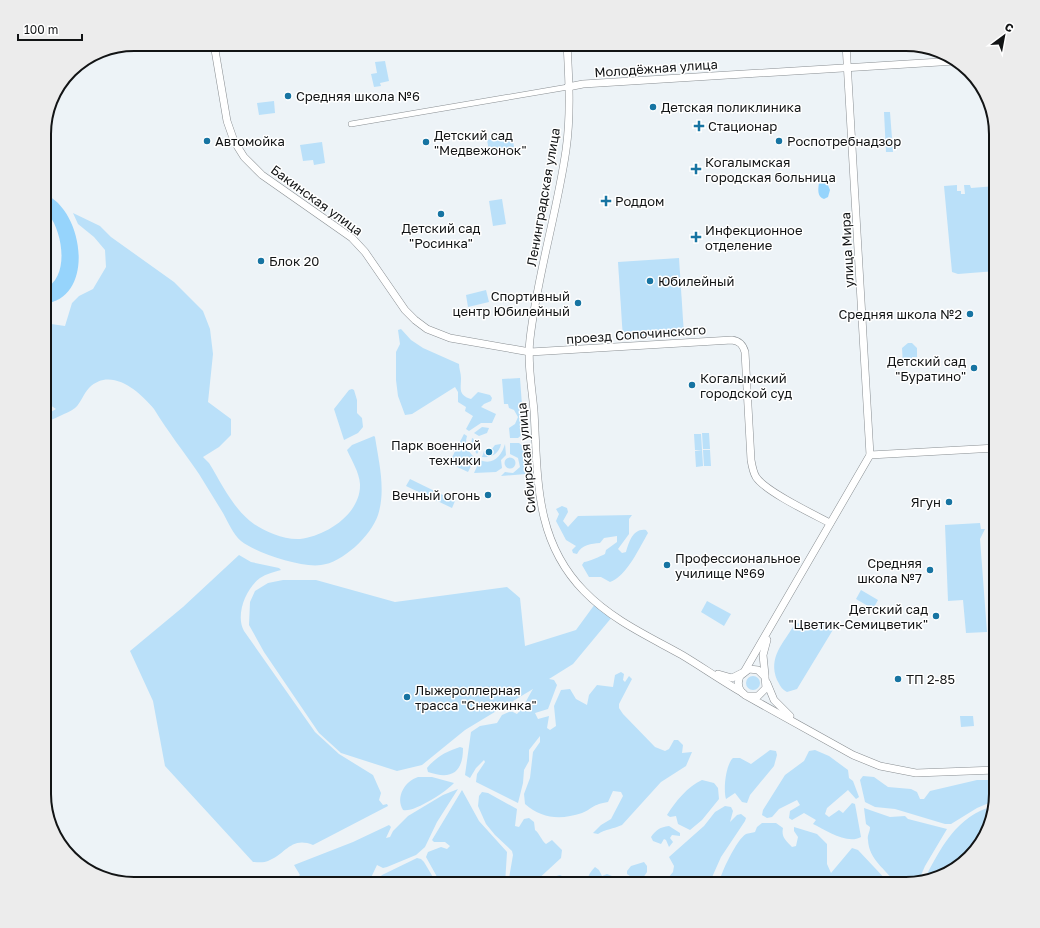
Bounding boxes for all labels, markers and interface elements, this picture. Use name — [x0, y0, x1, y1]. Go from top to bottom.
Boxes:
scale bar — [18, 16, 82, 42]
north arrow — [984, 16, 1024, 56]
text: С — [1003, 20, 1016, 35]
text: 100 m — [24, 22, 58, 37]
street label: Молодёжная улица — [594, 56, 718, 80]
place label: Средняя школа №6 — [296, 88, 420, 104]
marker: Средняя школа №6 — [283, 91, 293, 101]
place label: Детская поликлиника — [661, 99, 801, 115]
marker: Детская поликлиника — [648, 102, 658, 112]
place label: Стационар — [708, 118, 777, 134]
marker: Стационар — [693, 120, 705, 132]
place label: Детский сад "Медвежонок" — [434, 127, 527, 158]
street label: Ленинградская улица — [523, 127, 563, 267]
place label: Автомойка — [215, 133, 285, 149]
place label: Роспотребнадзор — [787, 133, 901, 149]
marker: Автомойка — [202, 136, 212, 146]
marker: Роспотребнадзор — [774, 136, 784, 146]
marker: Детский сад "Медвежонок" — [421, 137, 431, 147]
place label: Когалымская городская больница — [705, 154, 836, 185]
street label: Бакинская улица — [268, 161, 366, 239]
marker: Когалымская городская больница — [690, 163, 702, 175]
place label: Роддом — [615, 193, 664, 209]
marker: Роддом — [600, 195, 612, 207]
marker: Детский сад "Росинка" — [436, 209, 446, 219]
street label: улица Мира — [837, 212, 857, 288]
place label: Детский сад "Росинка" — [402, 220, 481, 251]
place label: Инфекционное отделение — [705, 222, 802, 253]
marker: Инфекционное отделение — [690, 231, 702, 243]
place label: Блок 20 — [269, 253, 319, 269]
marker: Блок 20 — [256, 256, 266, 266]
place label: Юбилейный — [658, 273, 734, 289]
marker: Юбилейный — [645, 276, 655, 286]
place label: Спортивный центр Юбилейный — [452, 288, 570, 319]
marker: Спортивный центр Юбилейный — [573, 298, 583, 308]
place label: Средняя школа №2 — [838, 306, 962, 322]
marker: Средняя школа №2 — [965, 309, 975, 319]
street label: проезд Сопочинского — [566, 321, 707, 347]
place label: Детский сад "Буратино" — [887, 353, 966, 384]
marker: Детский сад "Буратино" — [969, 363, 979, 373]
place label: Когалымский городской суд — [700, 370, 792, 401]
marker: Когалымский городской суд — [687, 380, 697, 390]
street label: Сибирская улица — [513, 402, 539, 514]
place label: Парк военной техники — [391, 437, 481, 468]
marker: Парк военной техники — [484, 447, 494, 457]
place label: Вечный огонь — [392, 487, 480, 503]
marker: Вечный огонь — [483, 490, 493, 500]
place label: Ягун — [911, 494, 941, 510]
marker: Ягун — [944, 497, 954, 507]
place label: Профессиональное училище №69 — [675, 550, 801, 581]
place label: Средняя школа №7 — [857, 555, 922, 586]
marker: Профессиональное училище №69 — [662, 560, 672, 570]
marker: Средняя школа №7 — [925, 565, 935, 575]
place label: Детский сад "Цветик-Семицветик" — [788, 601, 928, 632]
marker: Детский сад "Цветик-Семицветик" — [931, 611, 941, 621]
place label: ТП 2-85 — [906, 671, 955, 687]
marker: ТП 2-85 — [893, 674, 903, 684]
place label: Лыжероллерная трасса "Снежинка" — [415, 682, 537, 713]
marker: Лыжероллерная трасса "Снежинка" — [402, 692, 412, 702]

